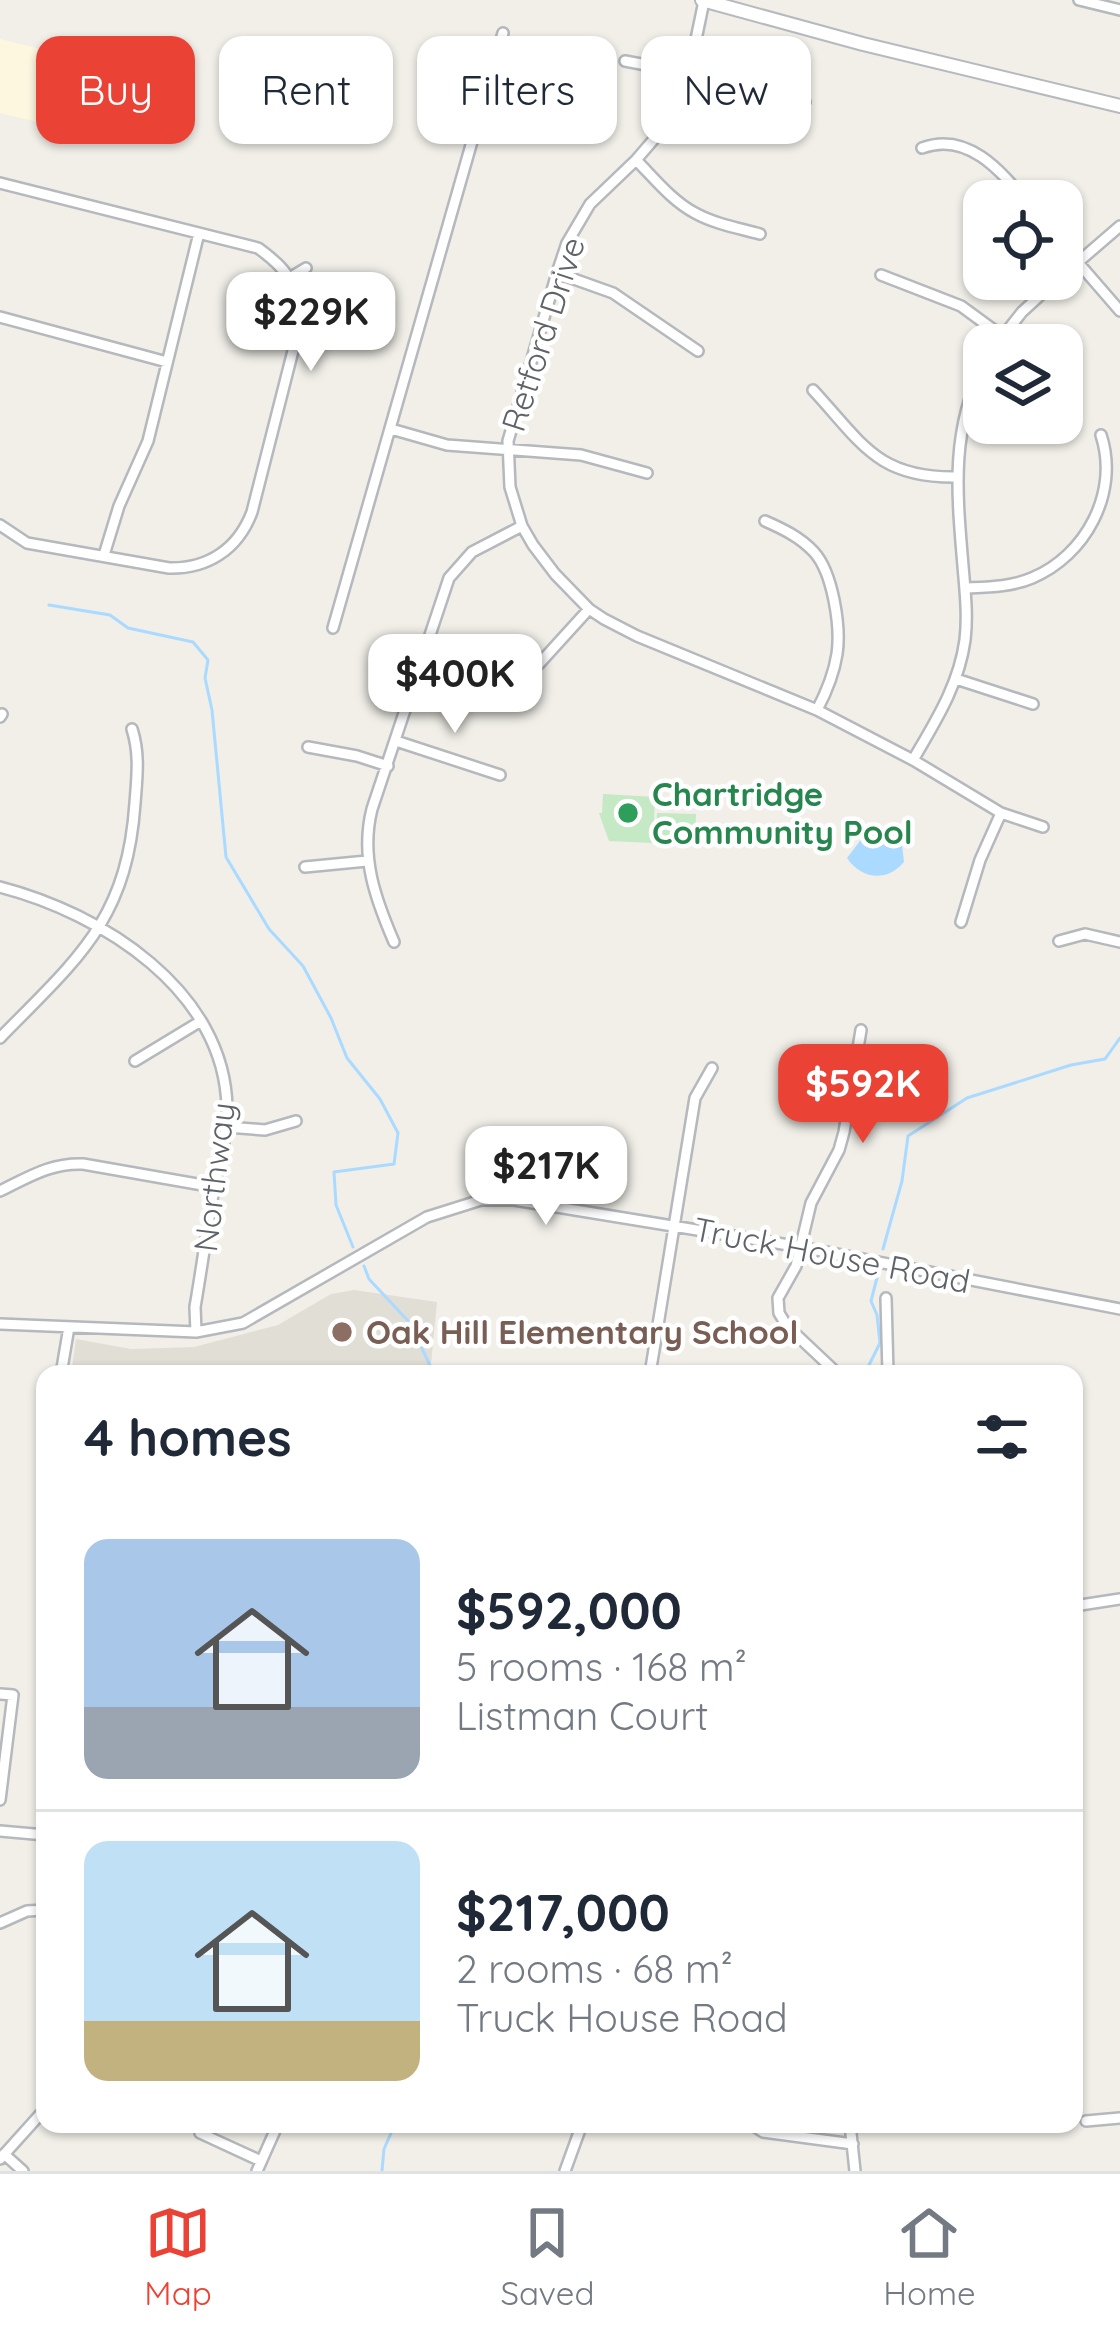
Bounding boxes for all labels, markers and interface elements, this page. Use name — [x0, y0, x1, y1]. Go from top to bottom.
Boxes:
chip: Buy — [36, 36, 195, 144]
chip: Rent — [219, 36, 393, 144]
chip: Filters — [417, 36, 617, 144]
chip: New — [641, 36, 811, 144]
map controls — [963, 180, 1083, 444]
button: locate — [963, 180, 1083, 300]
street label: Retford Drive — [492, 231, 593, 436]
pin: $229K — [227, 272, 395, 374]
text: $229K — [253, 286, 369, 335]
button: layers — [963, 324, 1083, 444]
pin: $400K — [371, 634, 539, 736]
text: $400K — [395, 648, 515, 697]
place label: Chartridge Community Pool — [652, 773, 913, 852]
marker: Chartridge Community Pool — [615, 800, 641, 826]
pin: $592K — [779, 1044, 947, 1146]
text: $592K — [805, 1058, 921, 1107]
street label: Northway — [184, 1100, 243, 1254]
pin: $217K — [462, 1126, 630, 1228]
text: $217K — [492, 1140, 600, 1189]
street label: Truck House Road — [690, 1208, 974, 1301]
place label: Oak Hill Elementary School — [366, 1311, 798, 1352]
marker: Oak Hill Elementary School — [329, 1319, 355, 1345]
icon: filters — [969, 1404, 1035, 1470]
text: 4 homes — [84, 1405, 292, 1469]
text: $592,000 — [456, 1578, 682, 1642]
icon: home — [180, 1587, 324, 1731]
text: 5 rooms · 168 m² — [456, 1642, 747, 1691]
text: Listman Court — [456, 1691, 708, 1740]
text: $217,000 — [456, 1880, 670, 1944]
icon: home — [180, 1889, 324, 2033]
text: 2 rooms · 68 m² — [456, 1944, 733, 1993]
text: Truck House Road — [456, 1993, 788, 2042]
tab: Map — [144, 2200, 212, 2313]
tab: Saved — [500, 2200, 594, 2313]
tab: Home — [883, 2200, 976, 2313]

